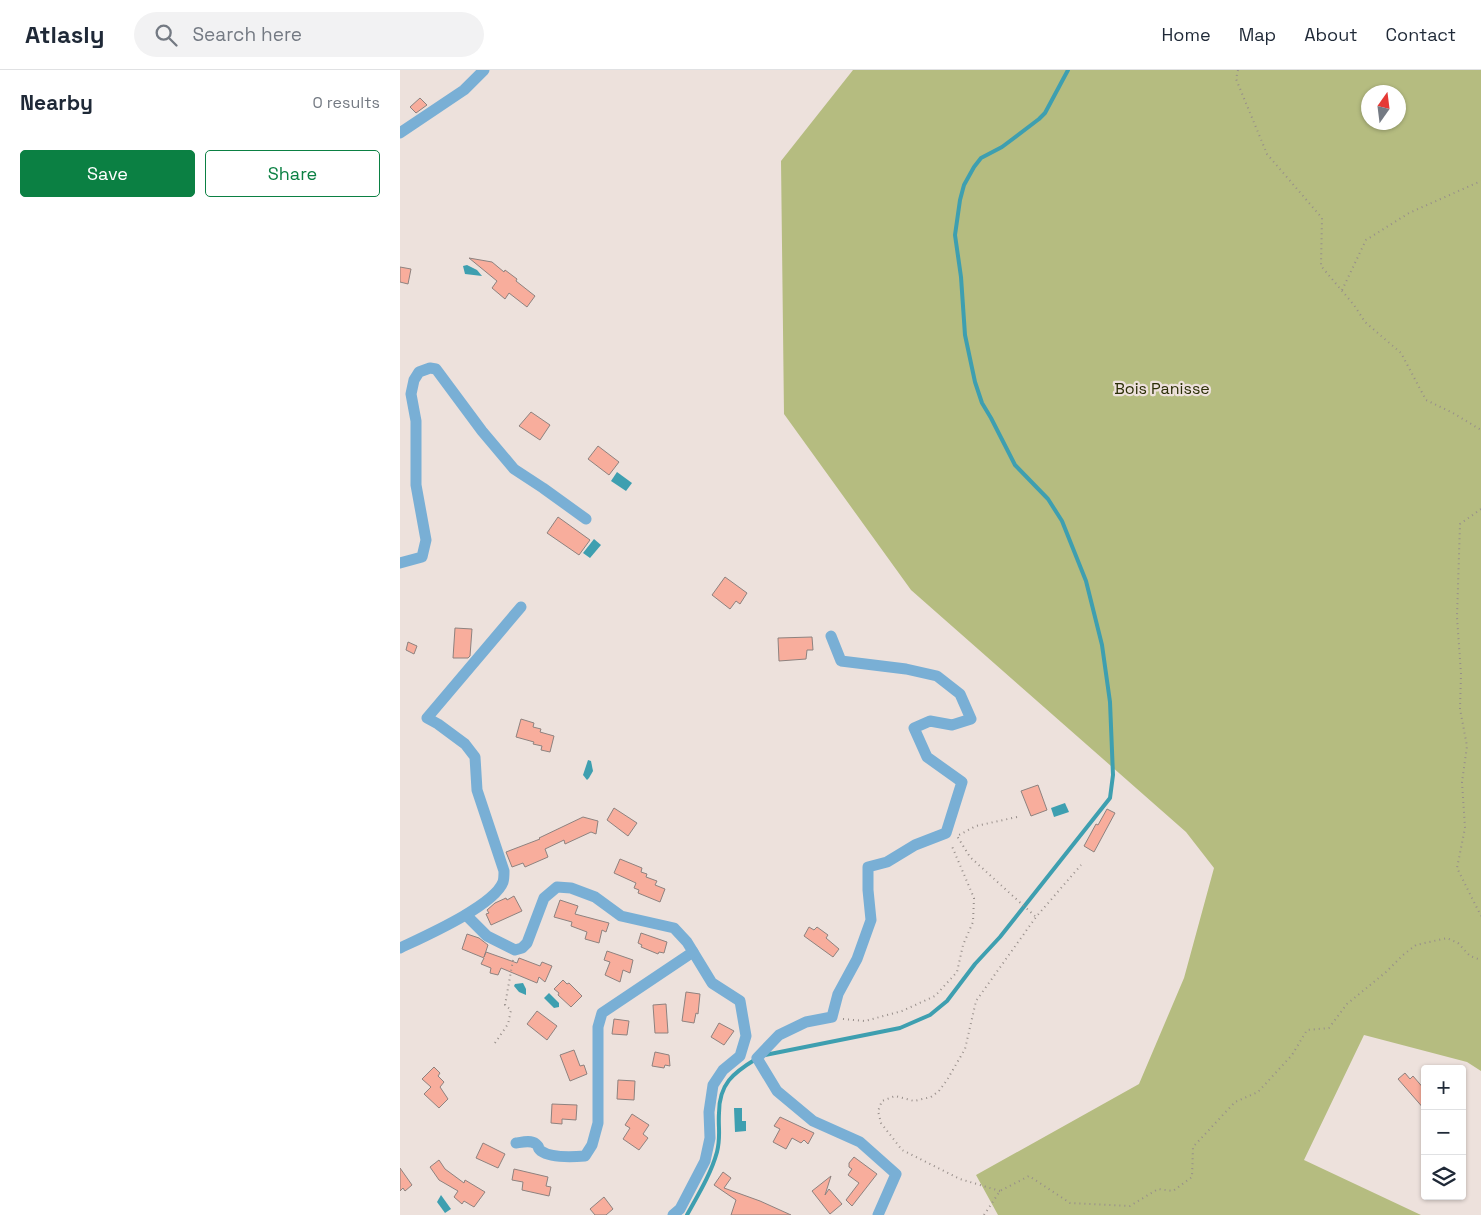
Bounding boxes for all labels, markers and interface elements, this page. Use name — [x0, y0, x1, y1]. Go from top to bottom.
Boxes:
search box — [134, 12, 484, 57]
text: Atlasly — [25, 19, 104, 50]
icon: search — [152, 21, 180, 49]
text: Search here — [192, 22, 302, 47]
text: Home — [1162, 23, 1211, 46]
text: Map — [1239, 23, 1276, 46]
text: About — [1304, 23, 1358, 46]
text: Contact — [1386, 23, 1456, 46]
north arrow — [1361, 85, 1406, 130]
text: Nearby — [20, 89, 93, 116]
text: 0 results — [312, 92, 380, 113]
button: Save — [20, 150, 195, 197]
button: Share — [205, 150, 380, 197]
park label: Bois Panisse — [1114, 378, 1210, 399]
map controls — [1421, 1065, 1466, 1200]
button: + — [1421, 1065, 1466, 1110]
button: − — [1421, 1110, 1466, 1155]
button: layers — [1421, 1155, 1466, 1200]

